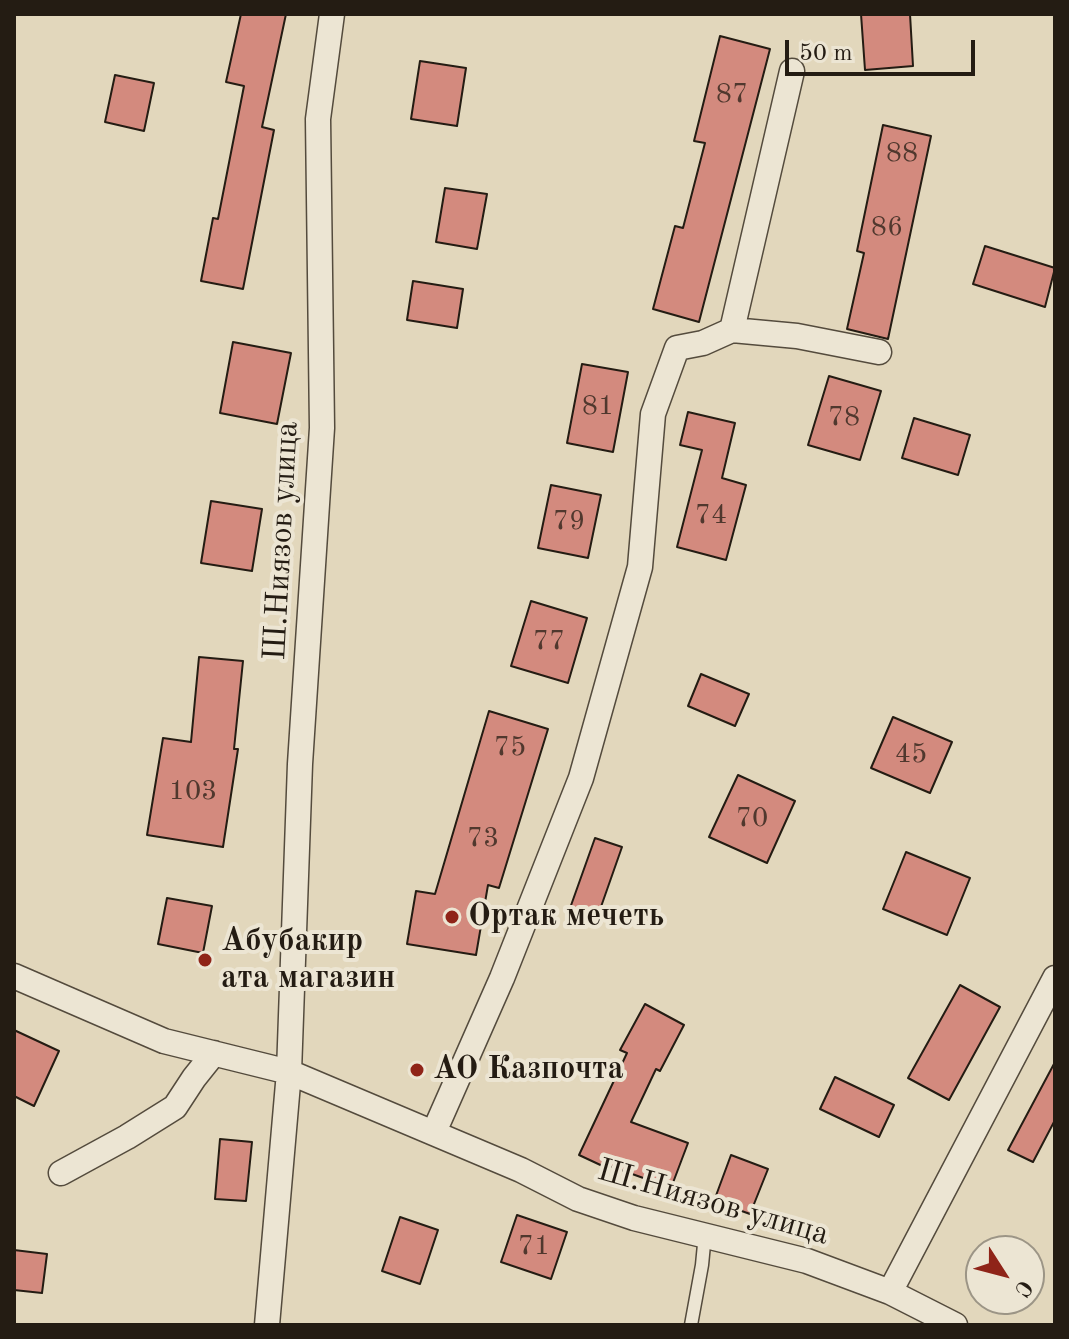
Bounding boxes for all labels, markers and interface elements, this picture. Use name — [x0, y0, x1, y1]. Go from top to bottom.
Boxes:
scale bar — [789, 24, 979, 74]
text: 50 m — [799, 42, 853, 66]
house number: 87 — [716, 78, 748, 112]
house number: 88 — [886, 137, 918, 171]
house number: 86 — [871, 211, 903, 245]
house number: 81 — [582, 390, 614, 424]
house number: 78 — [828, 401, 860, 435]
street label: Ш.Ниязов улица — [257, 421, 307, 661]
house number: 74 — [695, 499, 727, 533]
house number: 79 — [553, 505, 585, 539]
house number: 77 — [533, 625, 565, 659]
house number: 75 — [494, 731, 526, 765]
house number: 45 — [895, 738, 927, 772]
house number: 103 — [169, 775, 217, 809]
house number: 70 — [736, 802, 768, 836]
house number: 73 — [467, 822, 499, 856]
place label: Ортак мечеть — [468, 898, 664, 936]
marker: Ортак мечеть — [443, 908, 461, 926]
place label: Абубакир ата магазин — [221, 923, 395, 998]
marker: Абубакир ата магазин — [196, 951, 214, 969]
place label: АО Казпочта — [433, 1051, 624, 1089]
marker: АО Казпочта — [408, 1061, 426, 1079]
street label: Ш.Ниязов улица — [593, 1152, 833, 1254]
house number: 71 — [518, 1230, 550, 1264]
north arrow — [965, 1235, 1045, 1315]
text: С — [1010, 1276, 1036, 1300]

